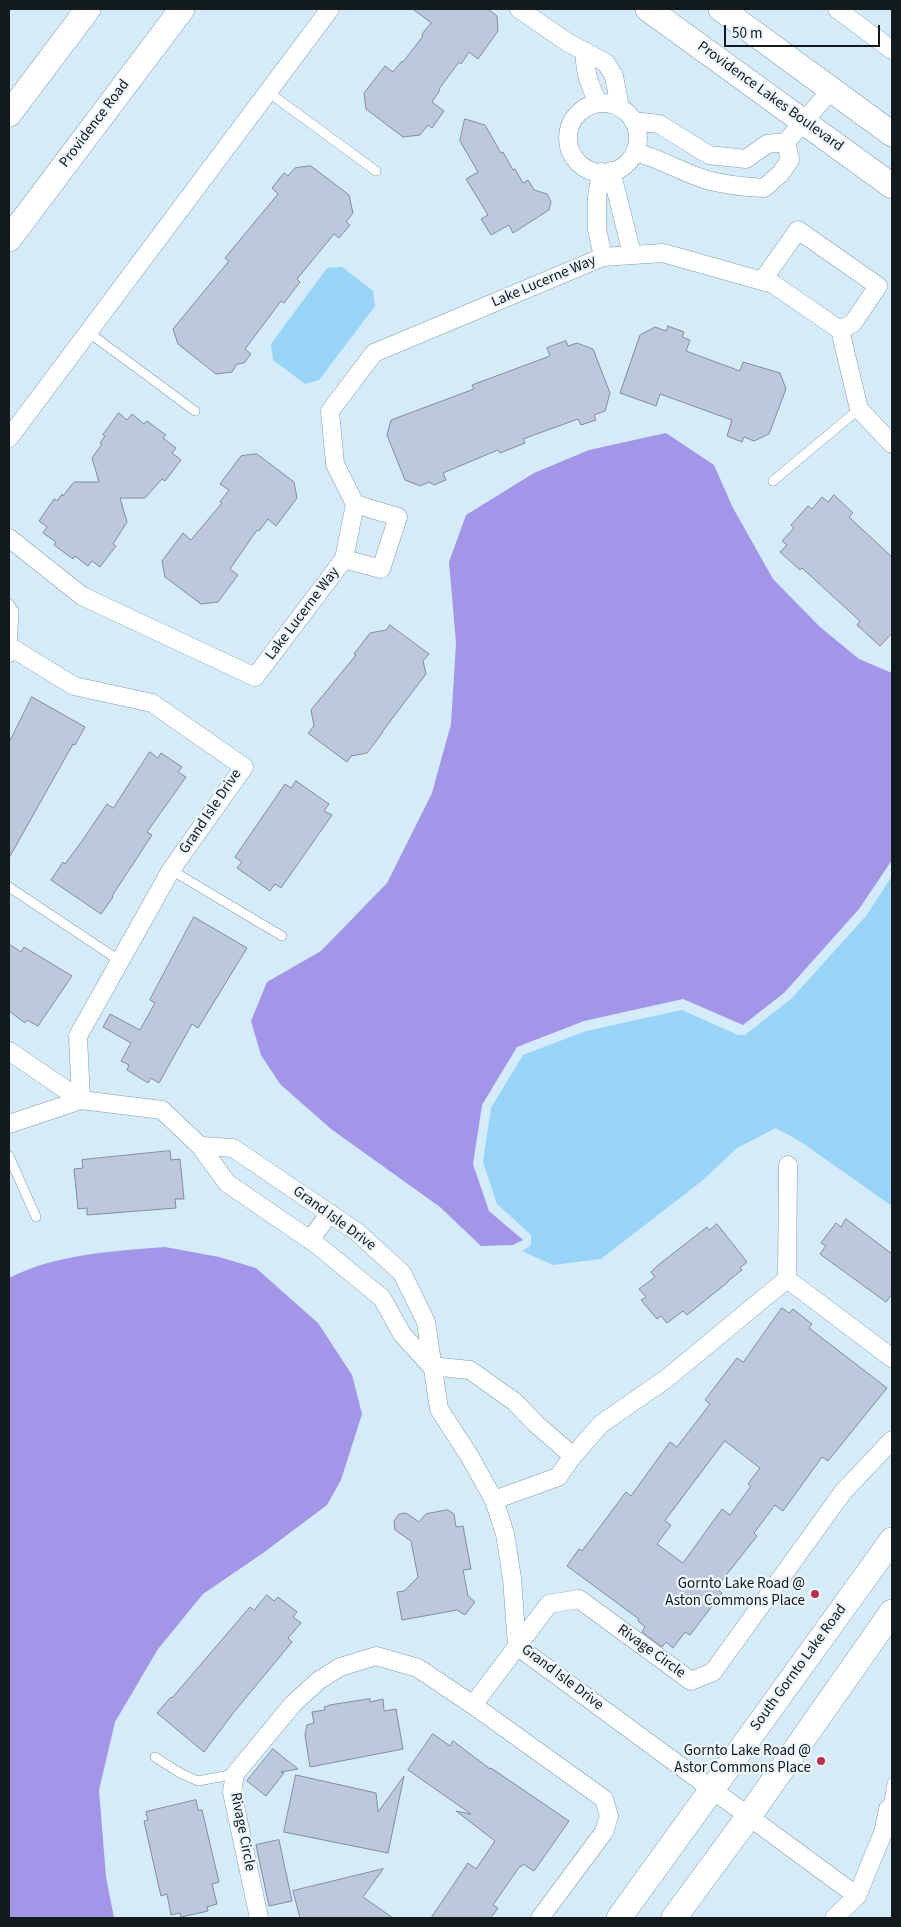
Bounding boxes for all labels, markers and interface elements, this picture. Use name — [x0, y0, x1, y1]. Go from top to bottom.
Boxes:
scale bar — [726, 15, 882, 47]
text: 50 m — [732, 23, 762, 44]
street label: Providence Lakes Boulevard — [693, 38, 847, 156]
street label: Providence Road — [56, 76, 134, 172]
street label: Lake Lucerne Way — [489, 252, 599, 312]
street label: Lake Lucerne Way — [262, 564, 344, 664]
street label: Grand Isle Drive — [176, 766, 246, 858]
street label: Grand Isle Drive — [289, 1183, 379, 1255]
place label: Gornto Lake Road @ Aston Commons Place — [665, 1576, 805, 1611]
marker: Gornto Lake Road @ Aston Commons Place — [809, 1588, 821, 1600]
street label: South Gornto Lake Road — [747, 1601, 851, 1735]
street label: Rivage Circle — [613, 1621, 689, 1683]
street label: Grand Isle Drive — [517, 1641, 607, 1715]
place label: Gornto Lake Road @ Astor Commons Place — [674, 1743, 811, 1778]
marker: Gornto Lake Road @ Astor Commons Place — [815, 1755, 827, 1767]
street label: Rivage Circle — [226, 1791, 258, 1873]

